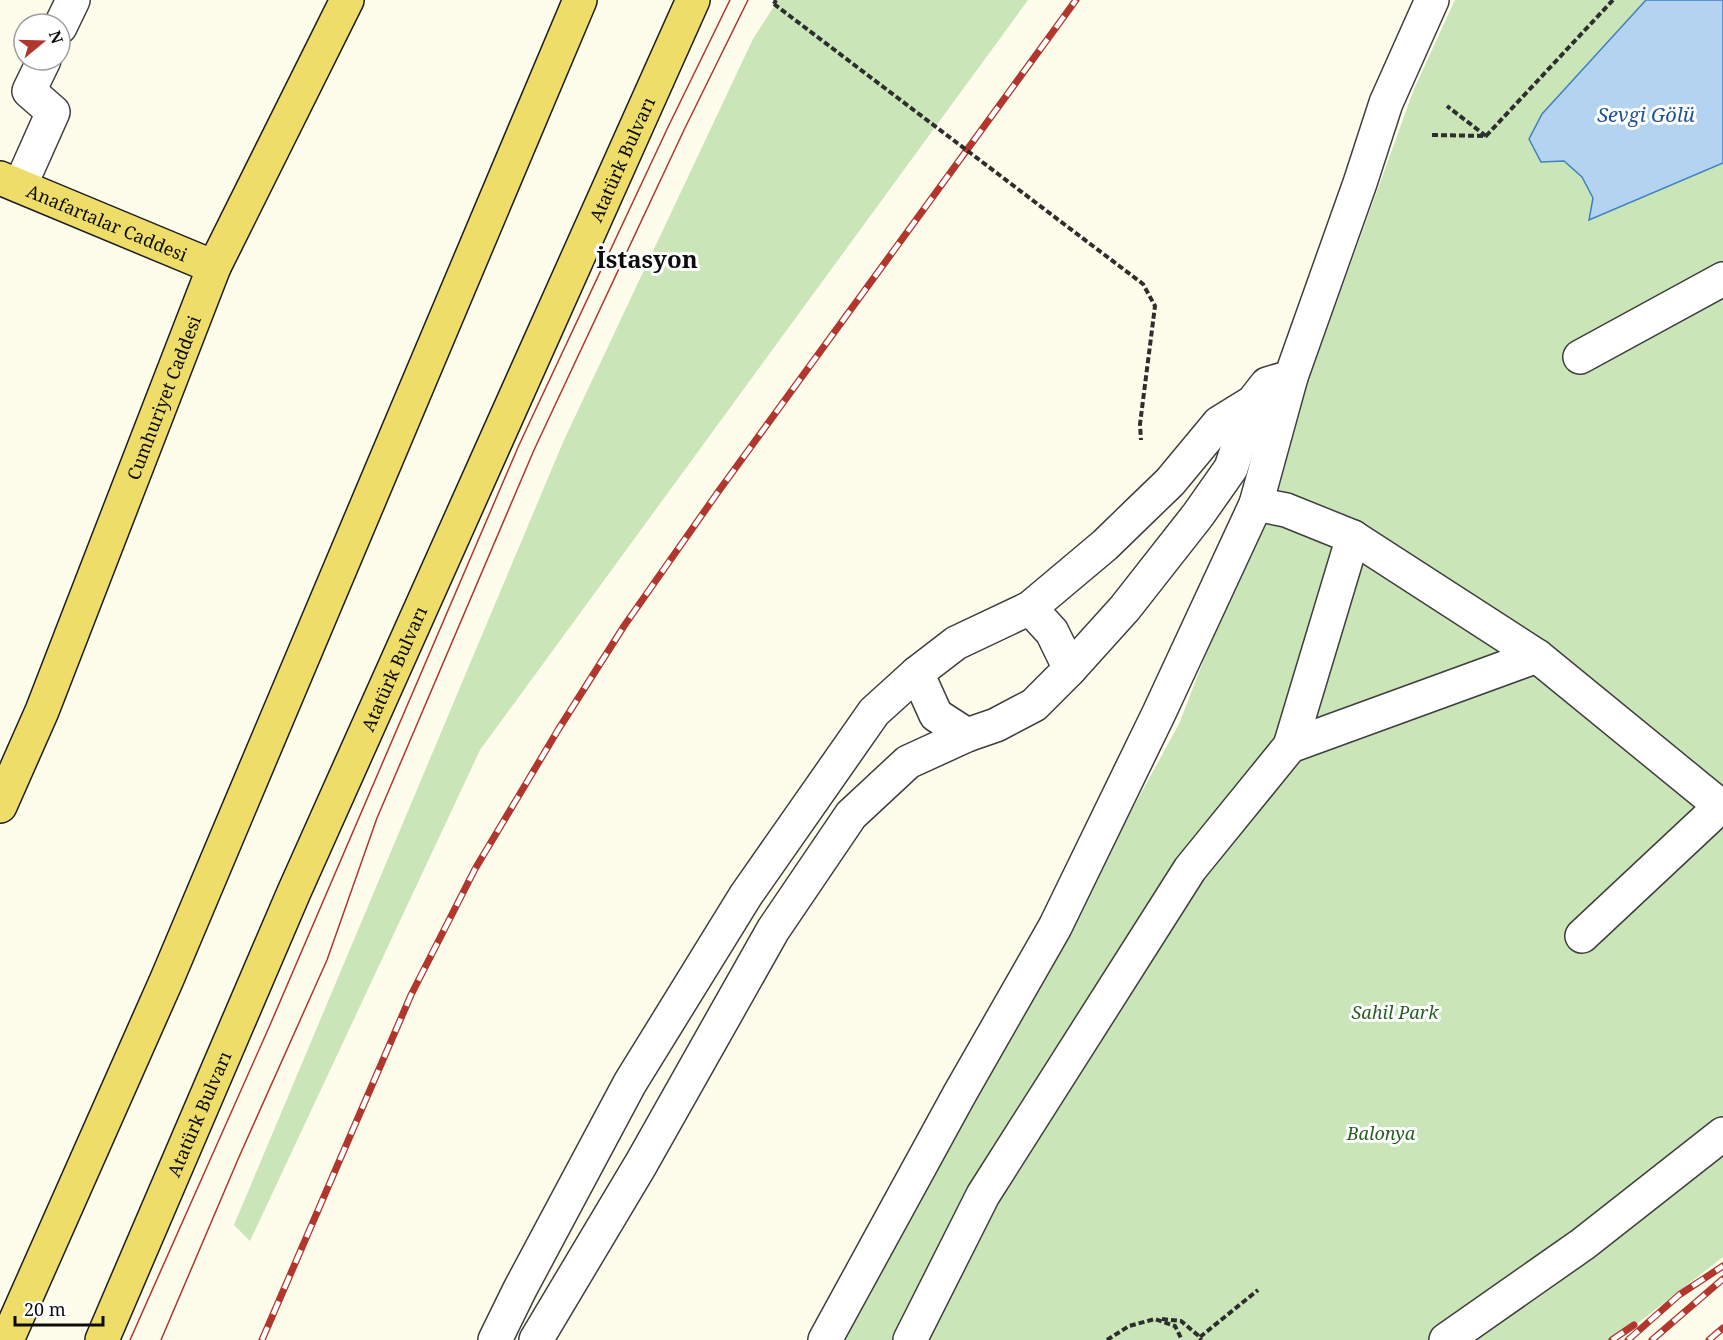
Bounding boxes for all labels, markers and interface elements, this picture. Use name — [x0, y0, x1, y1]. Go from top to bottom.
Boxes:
north arrow — [12, 12, 72, 72]
text: N — [44, 28, 69, 47]
street label: Atatürk Bulvarı — [583, 93, 660, 226]
water label: Sevgi Gölü — [1597, 101, 1695, 128]
street label: Anafartalar Caddesi — [23, 178, 191, 267]
district label: İstasyon — [596, 242, 698, 275]
street label: Cumhuriyet Caddesi — [121, 312, 206, 483]
street label: Atatürk Bulvarı — [355, 602, 432, 735]
park label: Sahil Park — [1352, 1000, 1439, 1024]
street label: Atatürk Bulvarı — [161, 1047, 236, 1180]
park label: Balonya — [1346, 1121, 1416, 1145]
scale bar — [15, 1289, 104, 1327]
text: 20 m — [24, 1297, 66, 1321]

